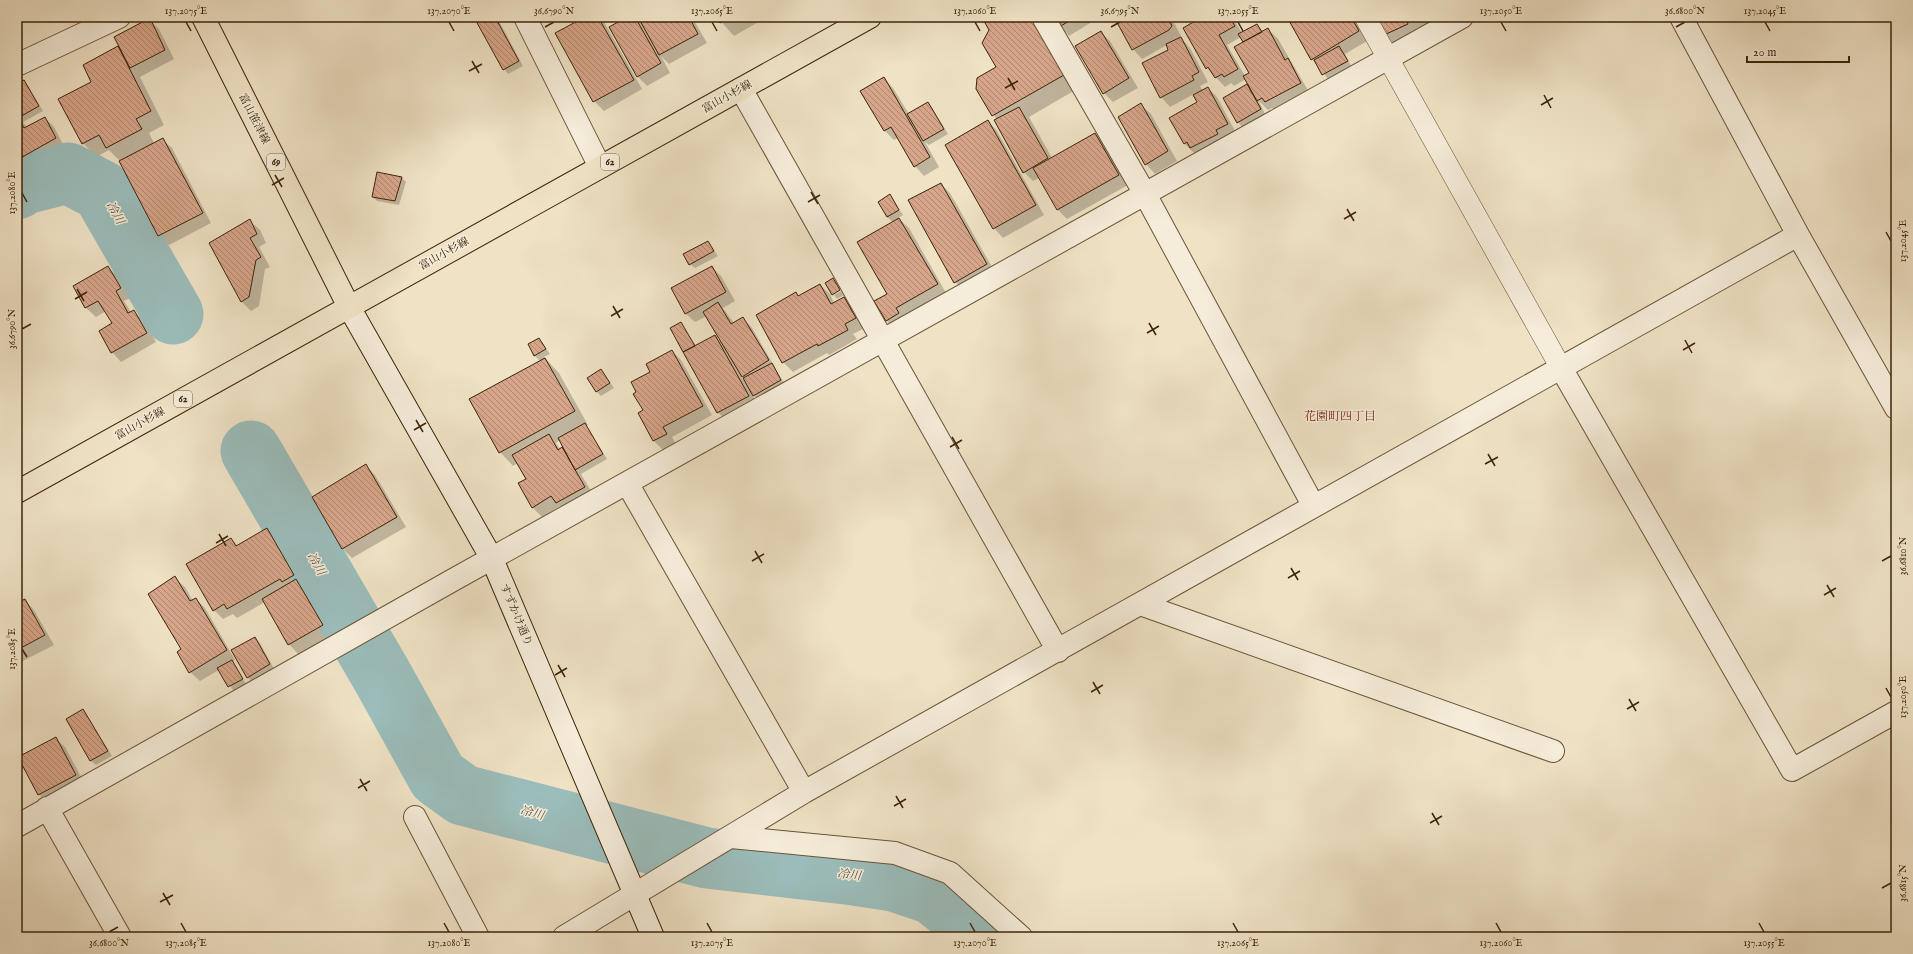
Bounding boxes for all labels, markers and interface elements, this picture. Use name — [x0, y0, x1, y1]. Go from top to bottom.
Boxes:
text: 137.2075°E — [165, 5, 207, 18]
text: 137.2070°E — [427, 5, 471, 18]
text: 36.6790°N — [534, 5, 574, 18]
text: 137.2065°E — [691, 5, 733, 18]
text: 137.2060°E — [953, 5, 997, 18]
text: 36.6795°N — [1101, 5, 1140, 18]
text: 137.2055°E — [1217, 5, 1259, 18]
text: 137.2050°E — [1480, 5, 1522, 18]
text: 36.6800°N — [1665, 5, 1705, 18]
text: 137.2045°E — [1744, 5, 1786, 18]
scale bar — [1747, 38, 1849, 64]
text: 20 m — [1753, 45, 1776, 60]
street label: 富山小杉線 — [700, 78, 754, 116]
street label: 富山笹津線 — [235, 91, 273, 147]
road number: 69 — [267, 154, 285, 170]
road number: 62 — [601, 154, 619, 170]
text: 137.2080°E — [6, 172, 19, 214]
water label: 冷川 — [103, 199, 128, 229]
text: 137.2045°E — [1897, 220, 1910, 262]
street label: 富山小杉線 — [417, 235, 471, 273]
text: 36.6790°N — [6, 309, 19, 349]
road number: 62 — [174, 391, 192, 407]
street label: 富山小杉線 — [113, 405, 167, 443]
district label: 花園町四丁目 — [1304, 409, 1376, 424]
text: 36.6810°N — [1897, 536, 1910, 575]
water label: 冷川 — [304, 550, 329, 580]
street label: すずかけ通り — [497, 582, 535, 648]
text: 137.2085°E — [6, 628, 19, 670]
text: 137.2050°E — [1897, 676, 1910, 718]
water label: 冷川 — [519, 803, 547, 824]
text: 36.6815°N — [1897, 864, 1910, 902]
water label: 冷川 — [836, 866, 864, 884]
text: 36.6800°N — [89, 937, 129, 950]
text: 137.2085°E — [165, 937, 207, 950]
text: 137.2080°E — [428, 937, 470, 950]
text: 137.2075°E — [691, 937, 733, 950]
text: 137.2070°E — [953, 937, 997, 950]
text: 137.2065°E — [1217, 937, 1259, 950]
text: 137.2060°E — [1479, 937, 1523, 950]
text: 137.2055°E — [1743, 937, 1785, 950]

